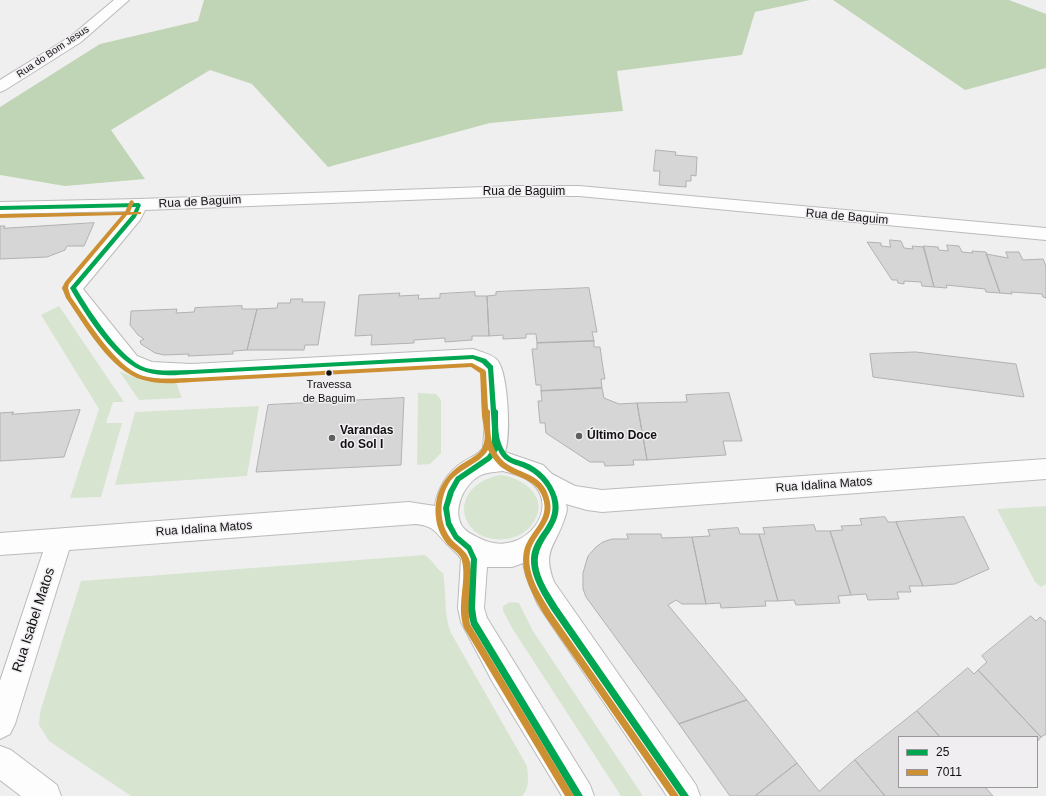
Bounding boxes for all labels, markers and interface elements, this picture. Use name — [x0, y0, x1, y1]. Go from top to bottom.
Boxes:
street label: Rua do Bom Jesus — [15, 23, 91, 81]
street label: Rua de Baguim — [483, 185, 565, 199]
street label: Rua de Baguim — [158, 193, 242, 211]
street label: Rua de Baguim — [805, 206, 889, 228]
marker: Travessa de Baguim — [324, 368, 334, 378]
place label: Travessa de Baguim — [303, 378, 355, 404]
place label: Varandas do Sol I — [340, 424, 393, 452]
place label: Último Doce — [587, 429, 657, 443]
marker: Último Doce — [574, 431, 584, 441]
marker: Varandas do Sol I — [327, 433, 337, 443]
street label: Rua Idalina Matos — [775, 474, 873, 496]
street label: Rua Idalina Matos — [155, 518, 253, 540]
street label: Rua Isabel Matos — [9, 566, 59, 674]
legend — [898, 736, 1038, 788]
text: 25 — [936, 745, 949, 759]
text: 7011 — [936, 765, 962, 779]

